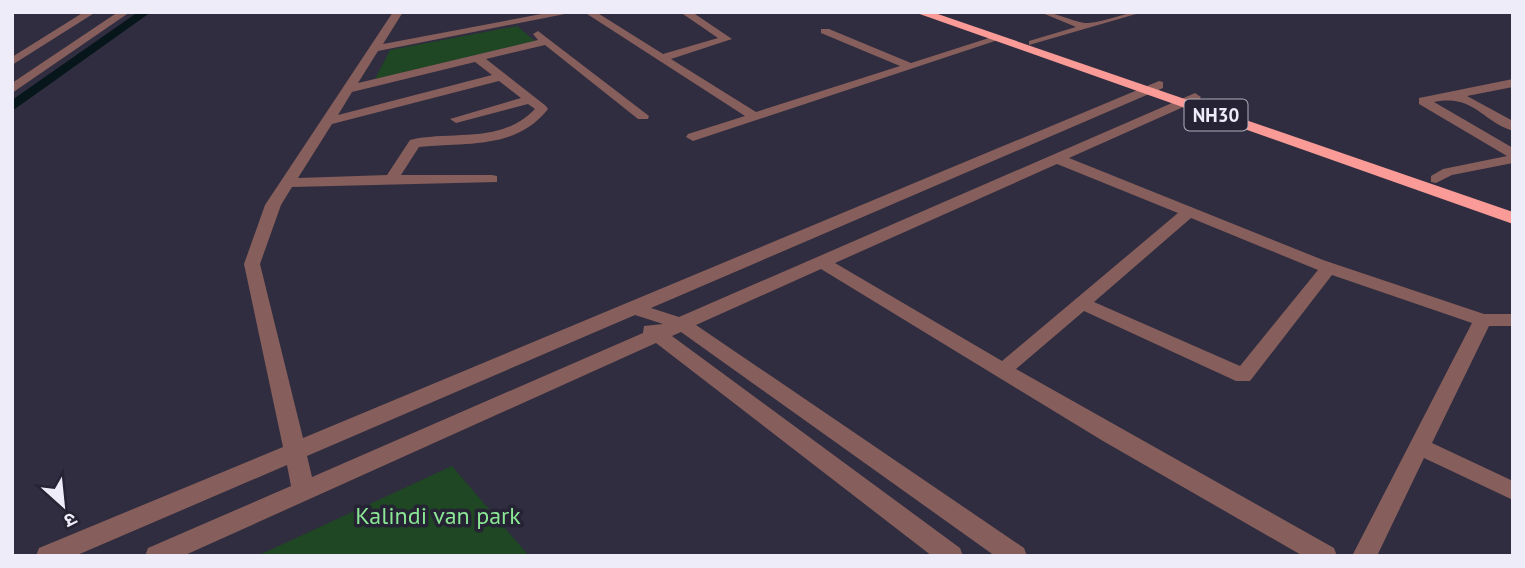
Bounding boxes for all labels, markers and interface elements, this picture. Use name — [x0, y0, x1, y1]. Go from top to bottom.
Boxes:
road number: NH30 — [1184, 99, 1248, 130]
north arrow — [28, 470, 98, 540]
park label: Kalindi van park — [355, 500, 521, 531]
text: उ — [60, 507, 81, 534]

